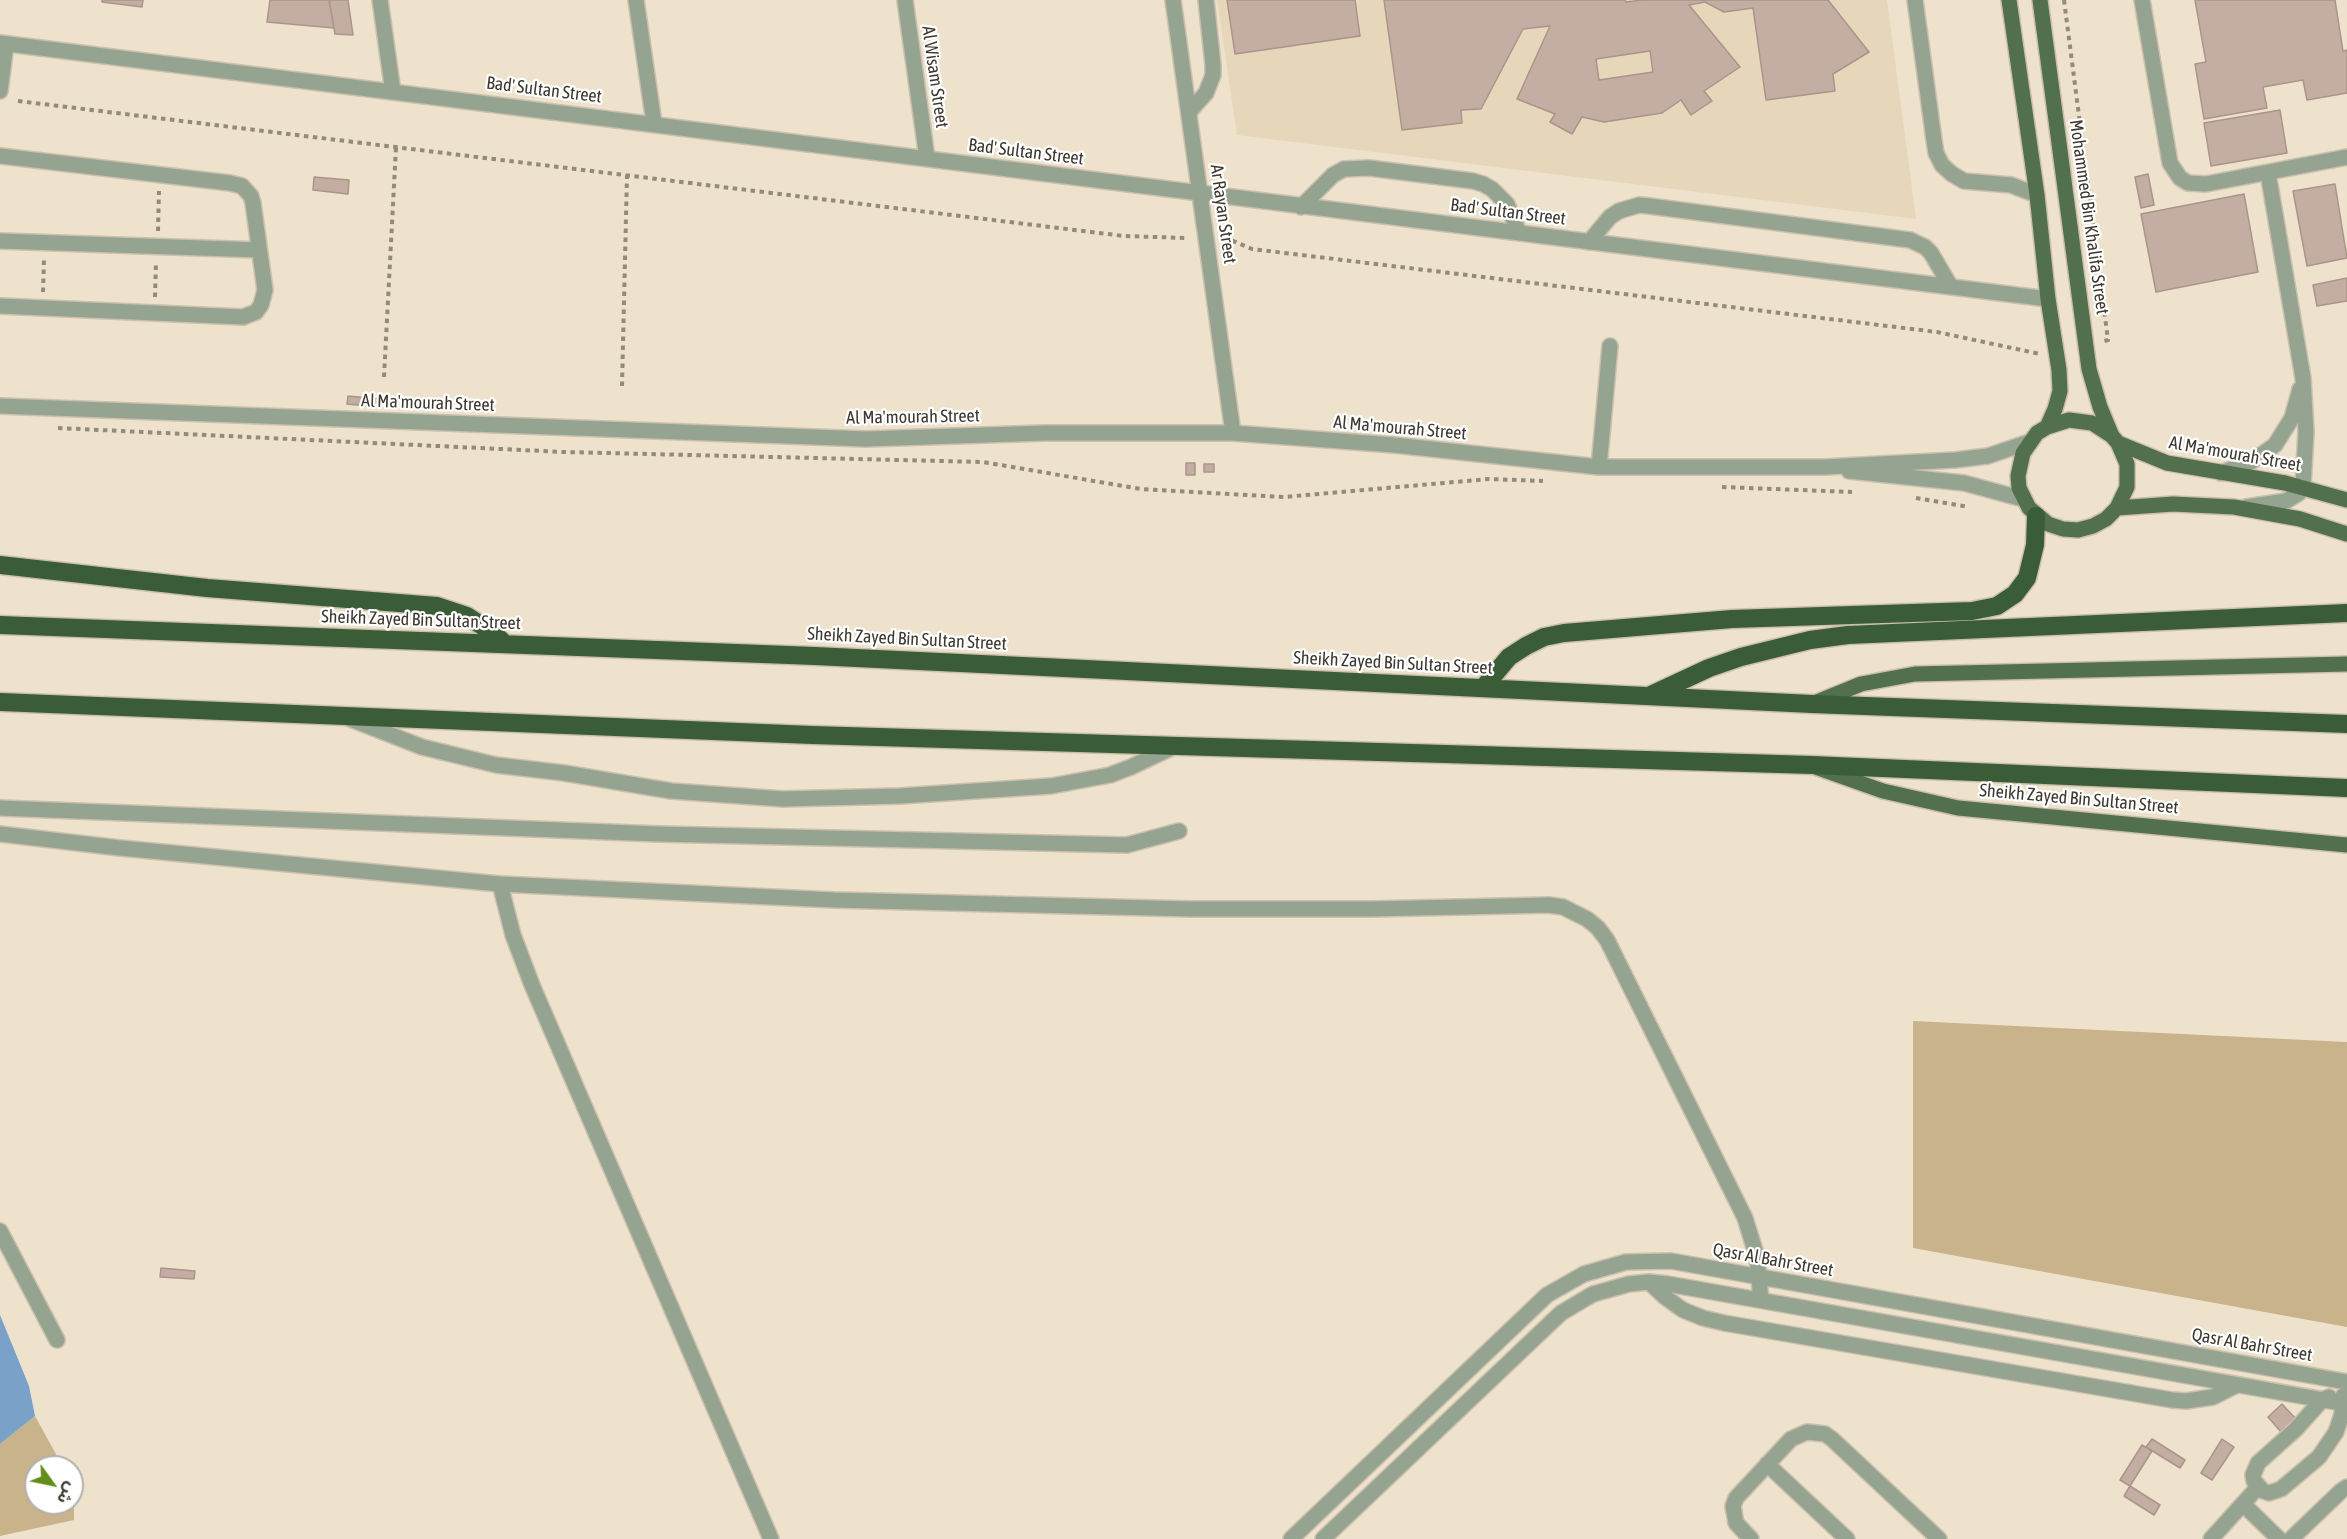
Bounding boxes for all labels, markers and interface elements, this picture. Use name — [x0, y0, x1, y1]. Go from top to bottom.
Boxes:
street label: Al Wisam Street — [917, 25, 953, 129]
street label: Bad' Sultan Street — [485, 72, 603, 108]
street label: Mohammed Bin Khalifa Street — [2065, 118, 2113, 316]
street label: Bad' Sultan Street — [967, 134, 1085, 170]
street label: Ar Rayan Street — [1205, 163, 1241, 265]
street label: Bad' Sultan Street — [1449, 194, 1567, 230]
street label: Al Ma'mourah Street — [361, 390, 495, 416]
street label: Al Ma'mourah Street — [846, 405, 980, 429]
street label: Al Ma'mourah Street — [1333, 411, 1467, 445]
street label: Al Ma'mourah Street — [2167, 432, 2303, 476]
street label: Sheikh Zayed Bin Sultan Street — [321, 606, 521, 634]
street label: Sheikh Zayed Bin Sultan Street — [807, 623, 1007, 655]
street label: Sheikh Zayed Bin Sultan Street — [1293, 647, 1493, 679]
street label: Sheikh Zayed Bin Sultan Street — [1979, 780, 2179, 818]
street label: Qasr Al Bahr Street — [1711, 1239, 1835, 1281]
street label: Qasr Al Bahr Street — [2190, 1324, 2314, 1366]
north arrow — [24, 1455, 84, 1515]
text: ش — [54, 1480, 81, 1508]

